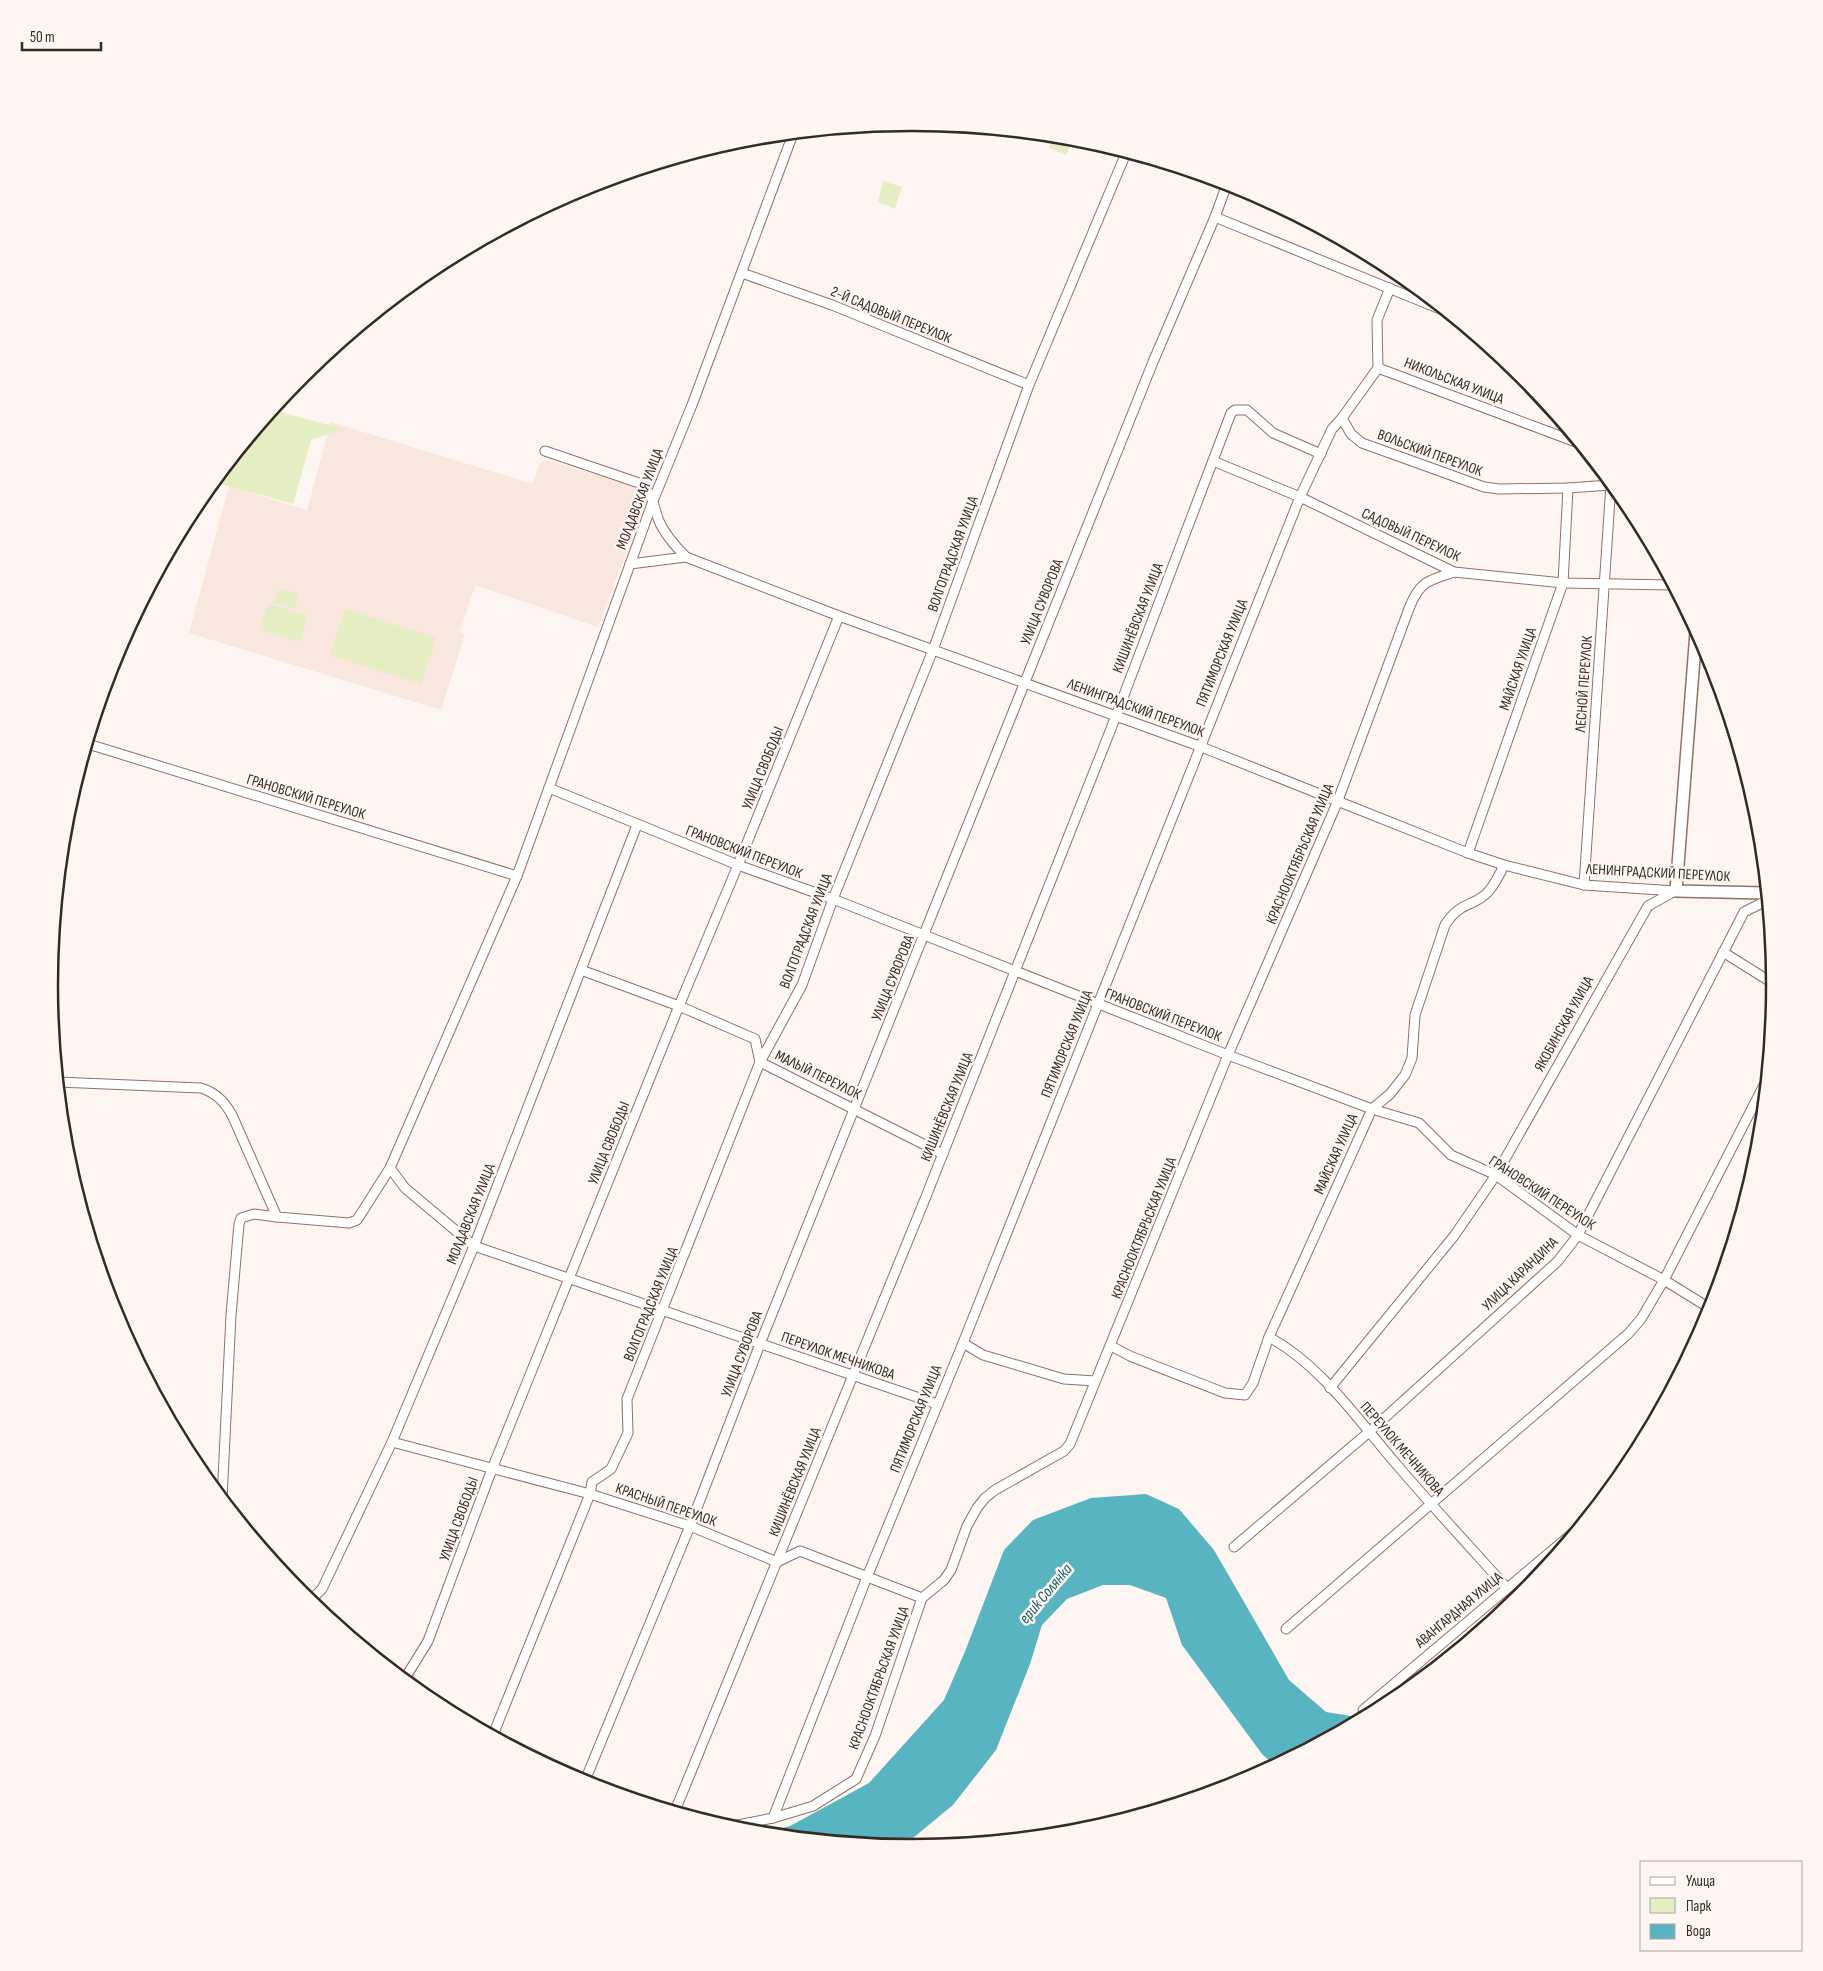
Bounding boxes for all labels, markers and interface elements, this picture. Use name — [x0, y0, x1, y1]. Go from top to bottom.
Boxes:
scale bar — [22, 20, 101, 52]
text: 50 m — [30, 28, 55, 47]
street label: 2-Й САДОВЫЙ ПЕРЕУЛОК — [828, 282, 954, 348]
street label: НИКОЛЬСКАЯ УЛИЦА — [1401, 353, 1507, 409]
street label: ВОЛЬСКИЙ ПЕРЕУЛОК — [1375, 425, 1485, 481]
street label: МОЛДАВСКАЯ УЛИЦА — [612, 445, 668, 552]
street label: ВОЛГОГРАДСКАЯ УЛИЦА — [923, 493, 983, 614]
street label: САДОВЫЙ ПЕРЕУЛОК — [1358, 504, 1464, 566]
street label: УЛИЦА СУВОРОВА — [1016, 556, 1068, 648]
street label: КИШИНЁВСКАЯ УЛИЦА — [1108, 560, 1168, 676]
street label: ПЯТИМОРСКАЯ УЛИЦА — [1192, 596, 1252, 710]
street label: МАЙСКАЯ УЛИЦА — [1495, 624, 1541, 713]
street label: ЛЕСНОЙ ПЕРЕУЛОК — [1571, 635, 1597, 734]
street label: ЛЕНИНГРАДСКИЙ ПЕРЕУЛОК — [1064, 674, 1207, 742]
street label: УЛИЦА СВОБОДЫ — [738, 724, 788, 812]
street label: ГРАНОВСКИЙ ПЕРЕУЛОК — [244, 770, 368, 824]
street label: КРАСНООКТЯБРЬСКАЯ УЛИЦА — [1262, 780, 1338, 927]
street label: ГРАНОВСКИЙ ПЕРЕУЛОК — [683, 821, 805, 883]
street label: ЛЕНИНГРАДСКИЙ ПЕРЕУЛОК — [1584, 860, 1731, 886]
street label: ВОЛГОГРАДСКАЯ УЛИЦА — [775, 870, 837, 991]
street label: УЛИЦА СУВОРОВА — [867, 932, 919, 1024]
street label: ЯКОБИНСКАЯ УЛИЦА — [1530, 972, 1598, 1075]
street label: ГРАНОВСКИЙ ПЕРЕУЛОК — [1102, 984, 1224, 1046]
street label: ПЯТИМОРСКАЯ УЛИЦА — [1037, 987, 1097, 1101]
street label: МАЛЫЙ ПЕРЕУЛОК — [772, 1046, 865, 1104]
street label: КИШИНЁВСКАЯ УЛИЦА — [916, 1049, 978, 1164]
street label: УЛИЦА СВОБОДЫ — [584, 1099, 634, 1187]
street label: МАЙСКАЯ УЛИЦА — [1310, 1110, 1363, 1197]
street label: ГРАНОВСКИЙ ПЕРЕУЛОК — [1485, 1151, 1599, 1235]
street label: КРАСНООКТЯБРЬСКАЯ УЛИЦА — [1107, 1154, 1181, 1302]
street label: МОЛДАВСКАЯ УЛИЦА — [442, 1160, 500, 1267]
street label: УЛИЦА КАРАНДИНА — [1478, 1233, 1562, 1315]
street label: ВОЛГОГРАДСКАЯ УЛИЦА — [619, 1243, 683, 1364]
street label: УЛИЦА СУВОРОВА — [717, 1308, 767, 1400]
street label: ПЕРЕУЛОК МЕЧНИКОВА — [779, 1328, 898, 1385]
street label: ПЯТИМОРСКАЯ УЛИЦА — [886, 1362, 946, 1476]
street label: ПЕРЕУЛОК МЕЧНИКОВА — [1356, 1398, 1449, 1501]
street label: КИШИНЁВСКАЯ УЛИЦА — [764, 1424, 826, 1539]
street label: УЛИЦА СВОБОДЫ — [435, 1474, 483, 1564]
street label: КРАСНЫЙ ПЕРЕУЛОК — [613, 1479, 719, 1531]
water label: ерик Солянка — [1016, 1560, 1077, 1628]
street label: АВАНГАРДНАЯ УЛИЦА — [1411, 1567, 1507, 1653]
street label: КРАСНООКТЯБРЬСКАЯ УЛИЦА — [844, 1603, 914, 1752]
legend — [1640, 1861, 1803, 1951]
text: Улица — [1686, 1872, 1715, 1891]
text: Парк — [1686, 1897, 1712, 1916]
text: Вода — [1686, 1922, 1711, 1941]

